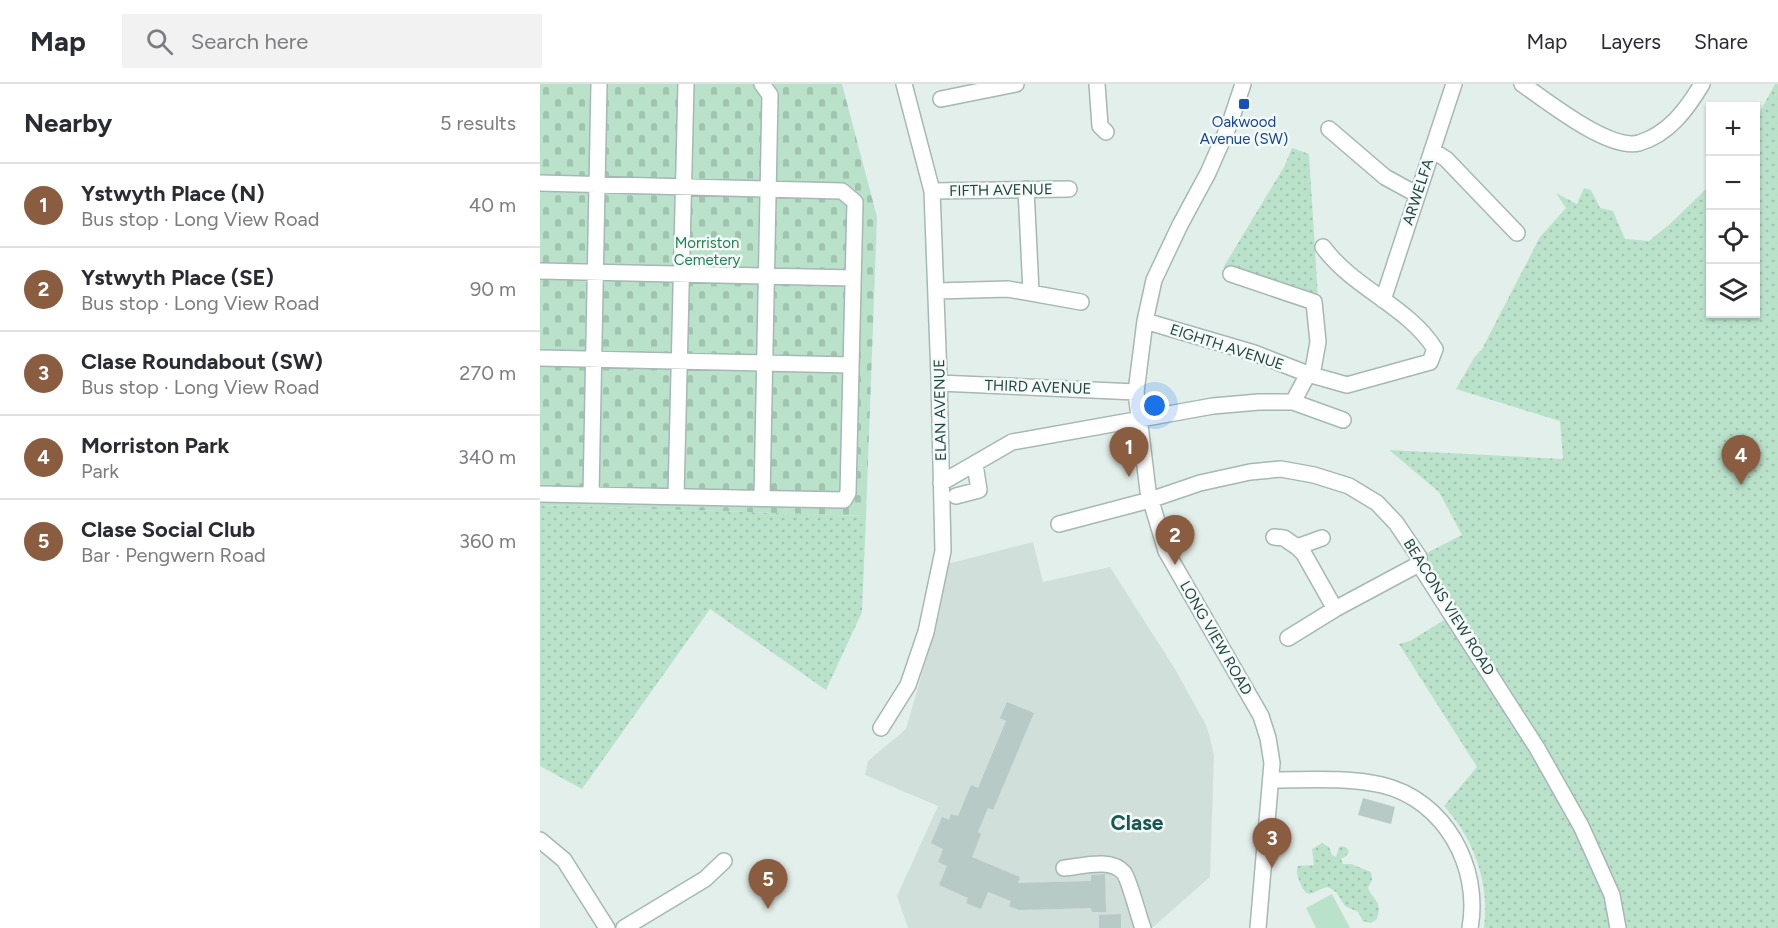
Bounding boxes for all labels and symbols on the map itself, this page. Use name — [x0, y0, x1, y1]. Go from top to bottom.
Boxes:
marker: Oakwood Avenue (SW) — [1237, 97, 1251, 111]
place label: Oakwood Avenue (SW) — [1200, 113, 1288, 148]
street label: ARWELFA — [1399, 156, 1437, 228]
street label: FIFTH AVENUE — [949, 180, 1053, 200]
park label: Morriston Cemetery — [674, 234, 740, 269]
street label: EIGHTH AVENUE — [1168, 320, 1286, 374]
street label: ELAN AVENUE — [930, 359, 950, 461]
street label: THIRD AVENUE — [984, 376, 1092, 398]
your location — [1140, 391, 1169, 420]
pin: 1 — [1110, 428, 1148, 477]
pin: 4 — [1722, 436, 1760, 485]
pin: 2 — [1156, 516, 1194, 565]
street label: BEACONS VIEW ROAD — [1400, 535, 1498, 679]
street label: LONG VIEW ROAD — [1176, 578, 1256, 698]
district label: Clase — [1110, 810, 1164, 835]
pin: 3 — [1252, 818, 1292, 868]
pin: 5 — [748, 860, 788, 909]

